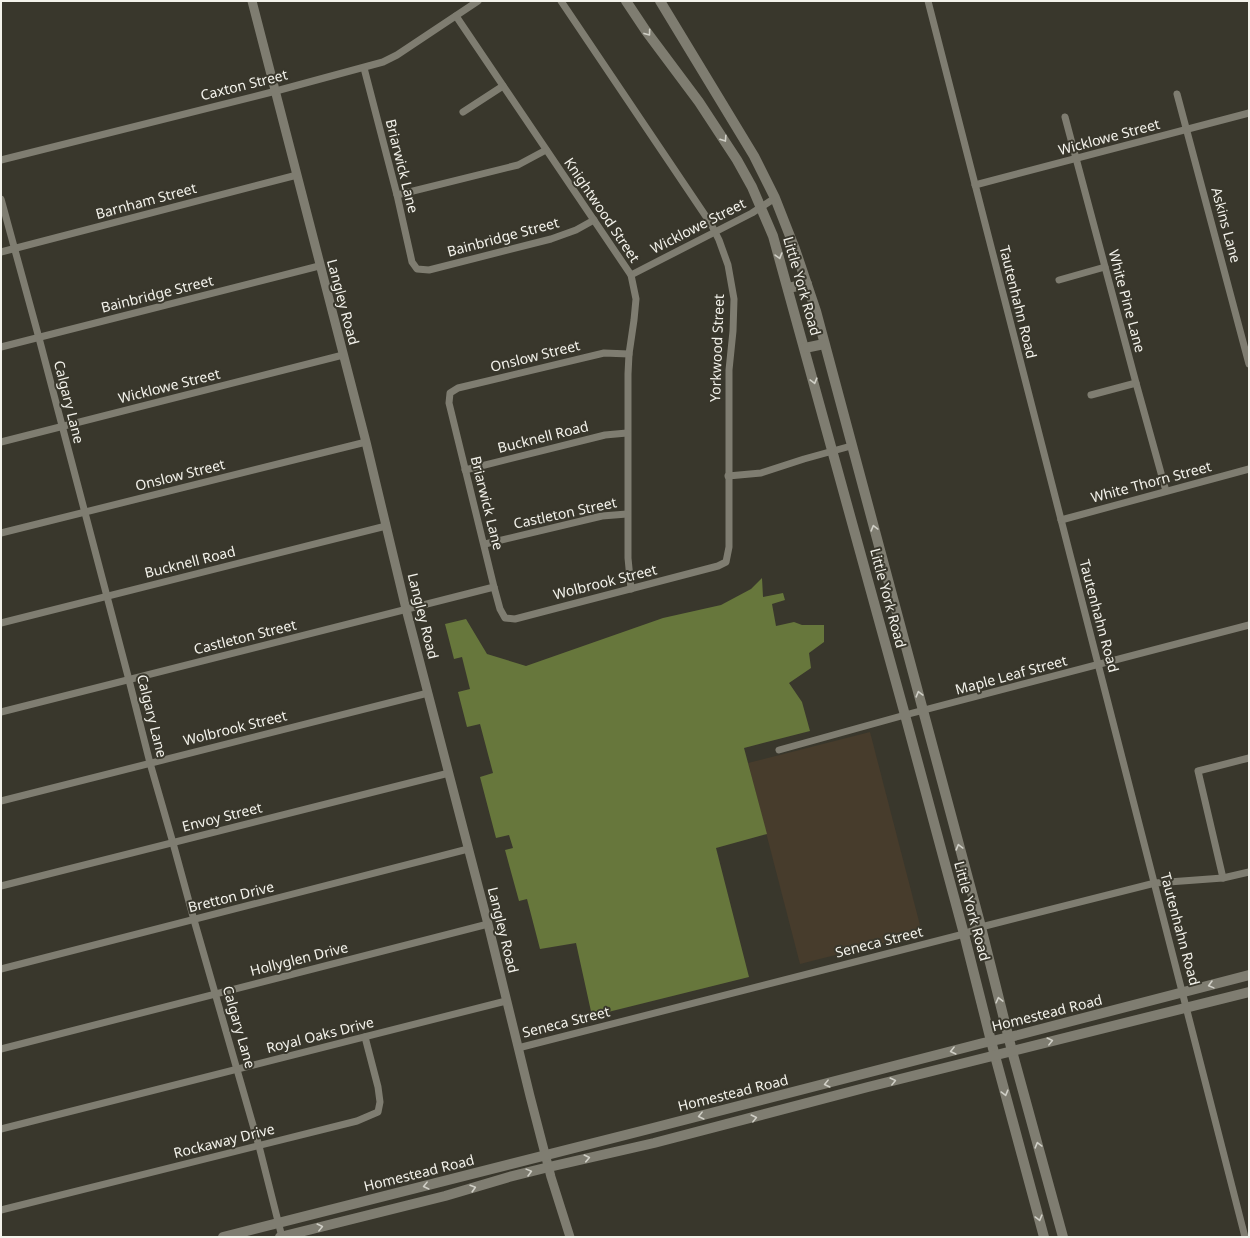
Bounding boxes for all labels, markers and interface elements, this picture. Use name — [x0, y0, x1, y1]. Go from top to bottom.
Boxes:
one-way arrow — [643, 29, 650, 36]
street label: Caxton Street — [198, 65, 289, 105]
street label: Wicklowe Street — [1056, 114, 1162, 159]
street label: Briarwick Lane — [382, 117, 423, 215]
one-way arrow — [719, 135, 726, 142]
street label: Knightwood Street — [560, 154, 645, 266]
street label: Barnham Street — [93, 178, 198, 223]
street label: Askins Lane — [1207, 185, 1246, 265]
street label: Wicklowe Street — [647, 193, 749, 258]
street label: Bainbridge Street — [445, 212, 561, 261]
street label: Little York Road — [779, 234, 826, 338]
street label: Tautenhahn Road — [995, 243, 1042, 360]
street label: White Pine Lane — [1105, 247, 1150, 355]
one-way arrow — [774, 252, 783, 259]
street label: Langley Road — [323, 257, 364, 347]
street label: Bainbridge Street — [99, 270, 215, 317]
street label: Yorkwood Street — [705, 294, 728, 402]
street label: Onslow Street — [488, 335, 582, 376]
street label: Calgary Lane — [50, 358, 89, 446]
street label: Wicklowe Street — [116, 364, 222, 407]
one-way arrow — [809, 378, 818, 385]
street label: Bucknell Road — [495, 416, 590, 457]
street label: Onslow Street — [133, 454, 227, 495]
street label: Briarwick Lane — [467, 454, 508, 552]
street label: White Thorn Street — [1089, 456, 1213, 507]
street label: Castleton Street — [512, 492, 618, 533]
one-way arrow — [870, 525, 879, 532]
street label: Bucknell Road — [142, 541, 237, 582]
street label: Little York Road — [866, 546, 911, 650]
street label: Tautenhahn Road — [1075, 557, 1124, 674]
street label: Wolbrook Street — [551, 559, 659, 604]
street label: Langley Road — [404, 571, 443, 661]
street label: Castleton Street — [192, 615, 298, 658]
street label: Maple Leaf Street — [953, 650, 1069, 699]
street label: Calgary Lane — [133, 672, 172, 760]
one-way arrow — [915, 691, 924, 698]
street label: Wolbrook Street — [181, 705, 289, 750]
street label: Envoy Street — [180, 797, 264, 836]
one-way arrow — [956, 844, 964, 850]
street label: Little York Road — [950, 859, 995, 963]
street label: Tautenhahn Road — [1156, 870, 1205, 987]
street label: Bretton Drive — [186, 877, 276, 916]
street label: Langley Road — [484, 885, 523, 975]
street label: Seneca Street — [833, 921, 925, 962]
street label: Hollyglen Drive — [248, 937, 350, 980]
one-way arrow — [1208, 981, 1215, 989]
street label: Calgary Lane — [219, 983, 260, 1070]
street label: Homestead Road — [990, 990, 1104, 1035]
one-way arrow — [995, 997, 1004, 1004]
street label: Seneca Street — [520, 1001, 612, 1042]
street label: Royal Oaks Drive — [264, 1012, 376, 1057]
one-way arrow — [1047, 1038, 1053, 1046]
one-way arrow — [950, 1046, 956, 1054]
street label: Homestead Road — [676, 1070, 790, 1115]
one-way arrow — [889, 1077, 896, 1086]
one-way arrow — [824, 1079, 830, 1087]
one-way arrow — [1000, 1089, 1009, 1096]
one-way arrow — [698, 1111, 704, 1119]
one-way arrow — [751, 1114, 757, 1122]
street label: Rockaway Drive — [171, 1119, 276, 1162]
one-way arrow — [1034, 1142, 1043, 1149]
street label: Homestead Road — [362, 1150, 476, 1195]
one-way arrow — [583, 1155, 590, 1163]
one-way arrow — [525, 1168, 532, 1177]
one-way arrow — [423, 1181, 430, 1189]
one-way arrow — [469, 1184, 476, 1193]
one-way arrow — [1034, 1215, 1043, 1222]
one-way arrow — [316, 1224, 323, 1232]

